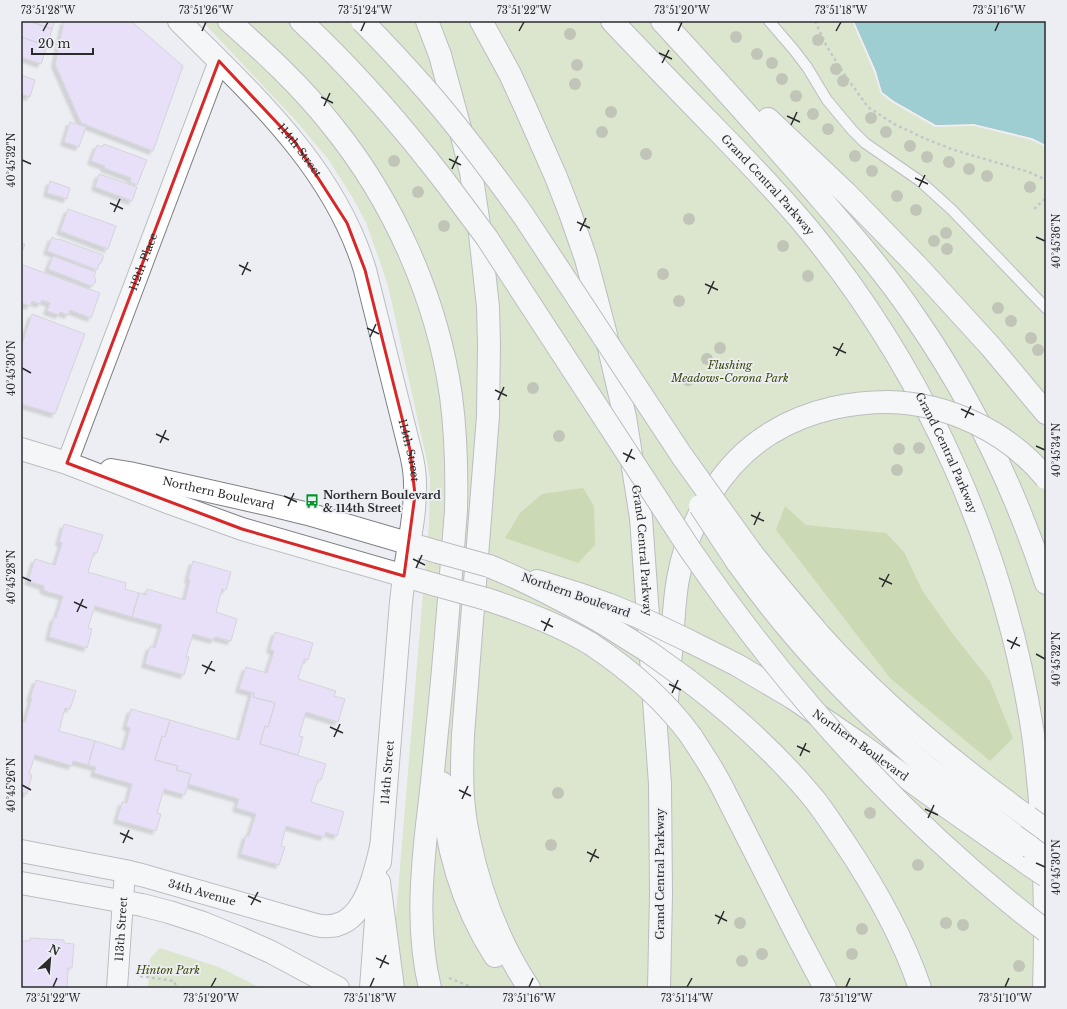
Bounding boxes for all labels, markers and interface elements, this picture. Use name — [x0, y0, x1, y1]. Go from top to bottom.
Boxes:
text: 73°51'28"W — [21, 4, 75, 17]
text: 73°51'26"W — [179, 4, 234, 17]
text: 73°51'24"W — [338, 4, 392, 17]
text: 73°51'22"W — [497, 4, 551, 17]
text: 73°51'20"W — [654, 4, 710, 17]
text: 73°51'18"W — [815, 4, 868, 17]
text: 73°51'16"W — [972, 4, 1026, 17]
scale bar — [32, 30, 93, 56]
text: 20 m — [38, 36, 70, 51]
street label: 114th Street — [275, 120, 325, 180]
street label: Grand Central Parkway — [718, 131, 817, 238]
text: 40°45'32"N — [5, 133, 18, 187]
text: 40°45'36"N — [1050, 213, 1063, 269]
street label: 112th Place — [126, 231, 160, 293]
text: 40°45'30"N — [5, 340, 18, 396]
park label: Flushing Meadows-Corona Park — [670, 358, 789, 385]
street label: Grand Central Parkway — [912, 390, 980, 515]
street label: 114th Street — [395, 417, 422, 483]
text: 40°45'34"N — [1050, 423, 1063, 477]
street label: Northern Boulevard — [161, 474, 276, 513]
street label: Grand Central Parkway — [629, 484, 655, 617]
place label: Northern Boulevard & 114th Street — [323, 488, 441, 515]
bus stop icon: Northern Boulevard & 114th Street — [304, 493, 320, 509]
text: 40°45'28"N — [5, 550, 18, 604]
street label: Northern Boulevard — [520, 570, 633, 620]
text: 40°45'32"N — [1050, 632, 1063, 686]
street label: Northern Boulevard — [810, 707, 912, 784]
street label: 114th Street — [378, 739, 397, 805]
text: 40°45'26"N — [5, 757, 18, 813]
street label: Grand Central Parkway — [653, 808, 667, 940]
text: 40°45'30"N — [1050, 839, 1063, 895]
street label: 34th Avenue — [167, 876, 238, 909]
street label: 113th Street — [112, 896, 130, 962]
north arrow — [30, 939, 70, 979]
text: N — [47, 941, 63, 959]
park label: Hinton Park — [135, 963, 200, 977]
text: 73°51'22"W — [26, 992, 80, 1005]
text: 73°51'20"W — [183, 992, 239, 1005]
text: 73°51'18"W — [344, 992, 397, 1005]
text: 73°51'16"W — [502, 992, 556, 1005]
text: 73°51'14"W — [661, 992, 713, 1005]
text: 73°51'12"W — [820, 992, 873, 1005]
text: 73°51'10"W — [978, 992, 1032, 1005]

